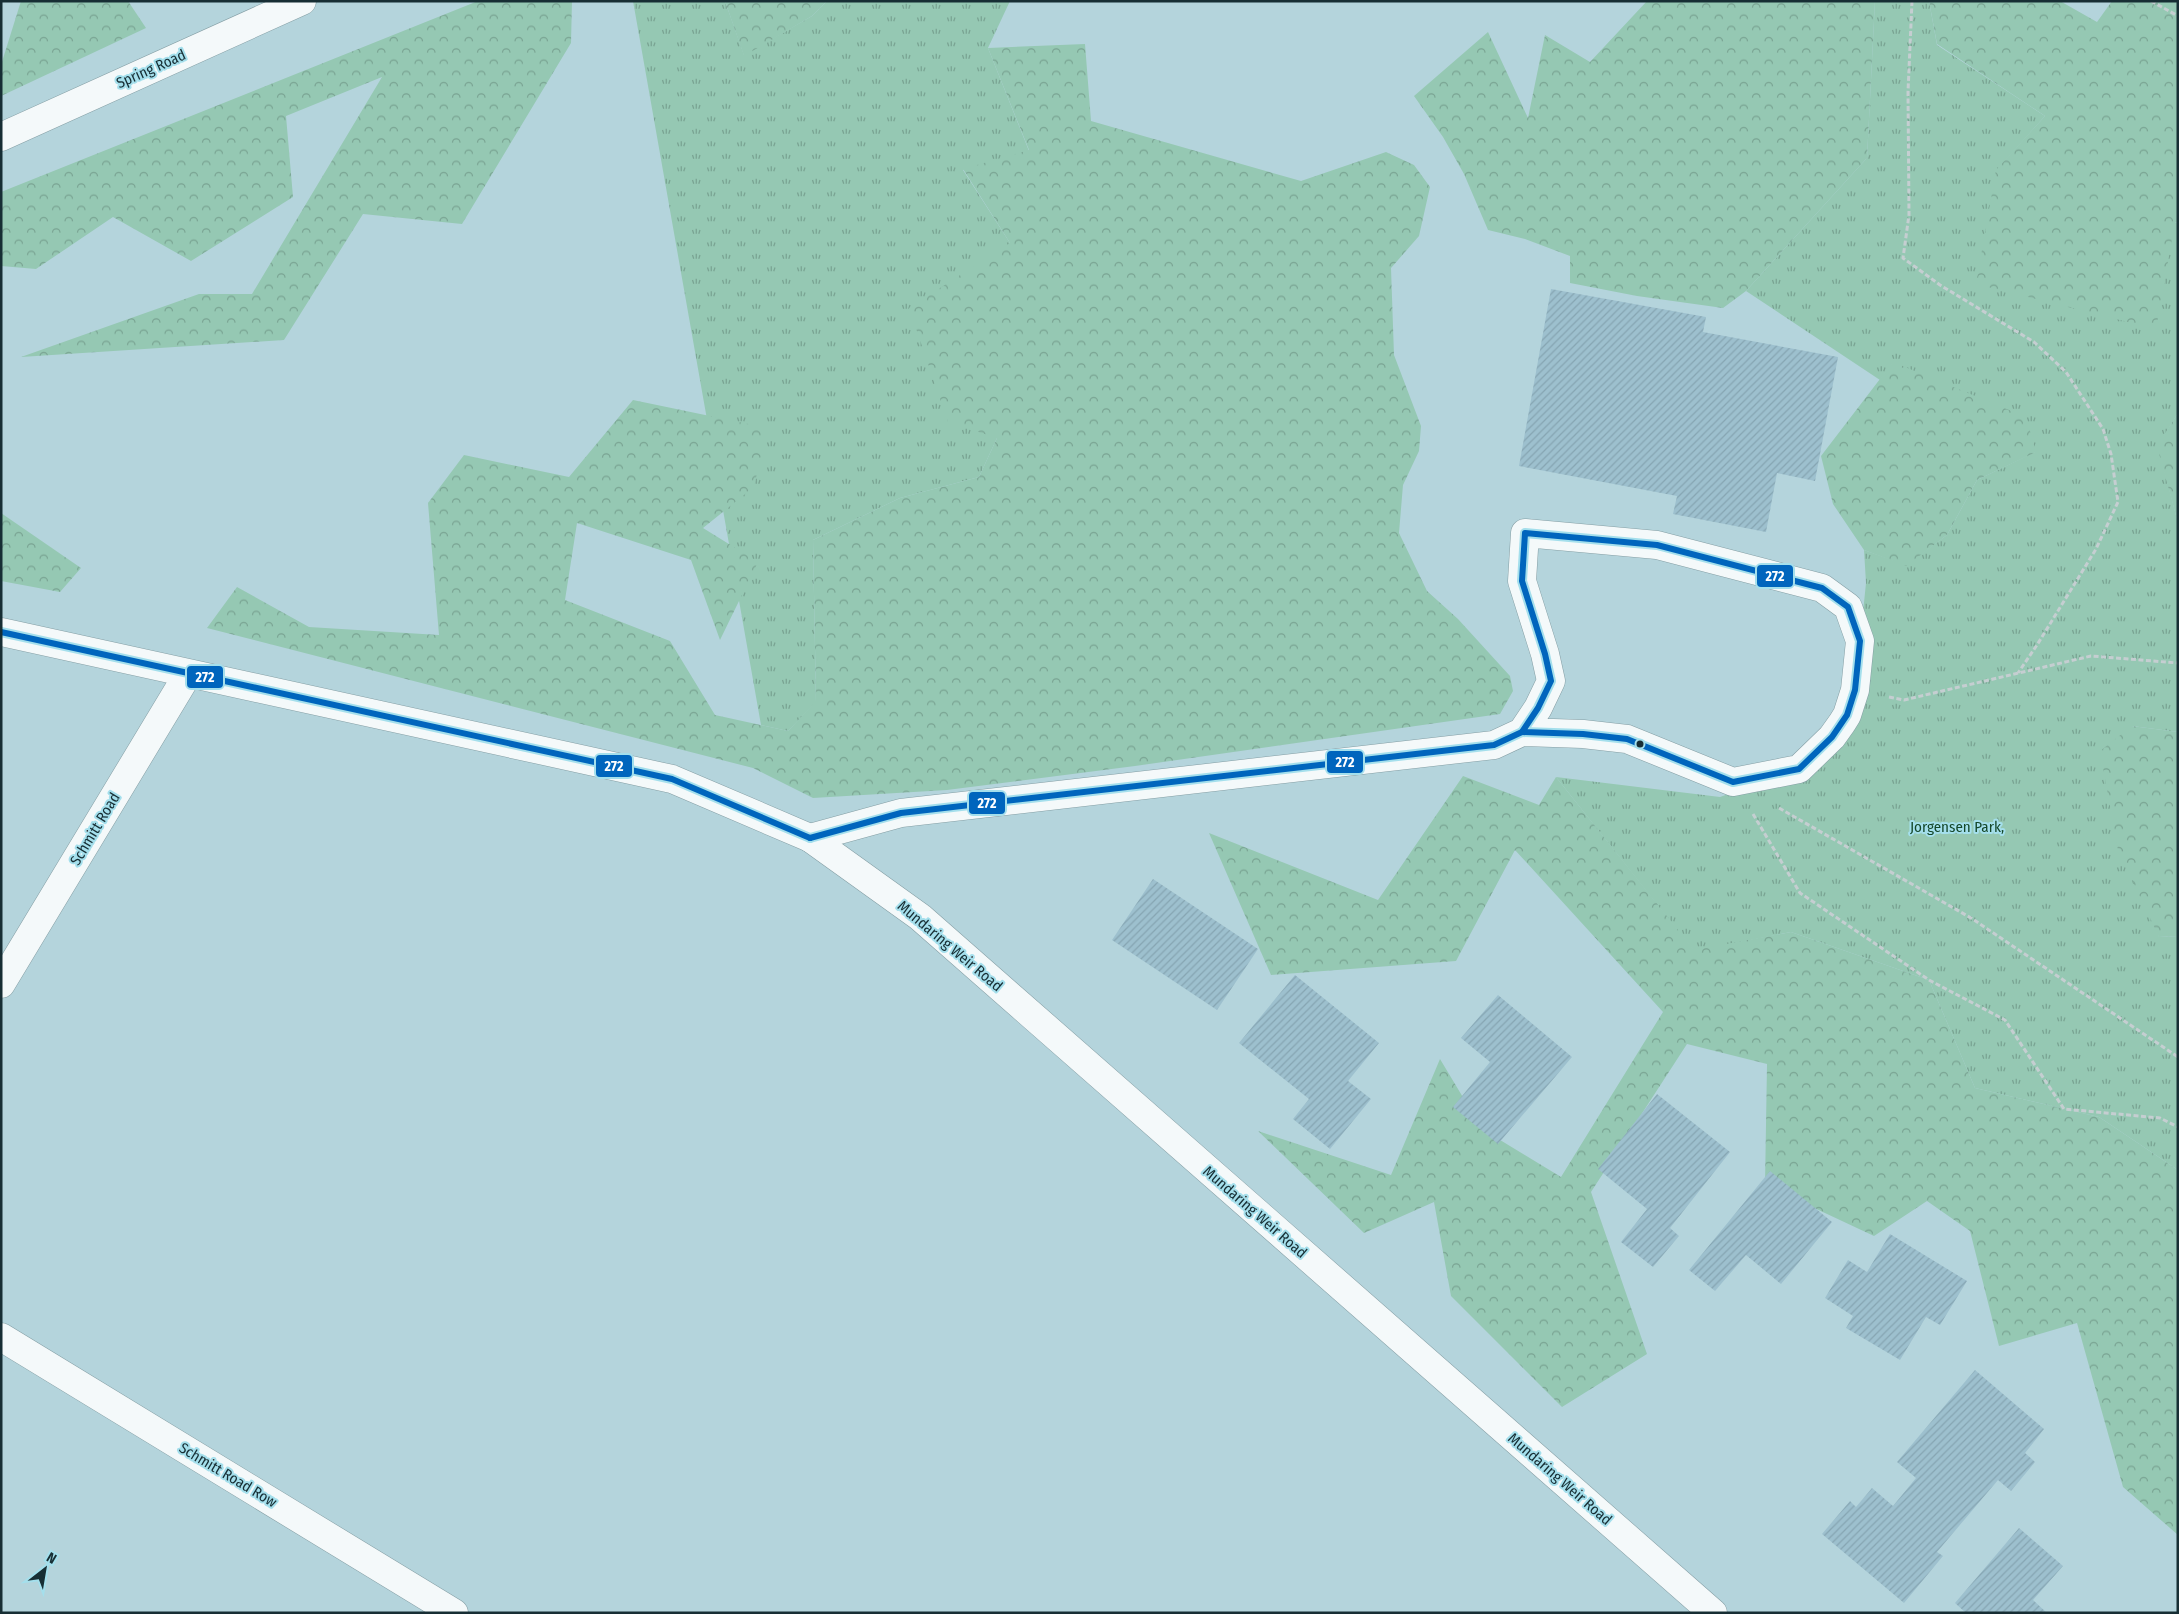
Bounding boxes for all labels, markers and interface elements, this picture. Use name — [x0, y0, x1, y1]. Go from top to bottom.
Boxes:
street label: Spring Road — [114, 46, 188, 92]
line badge: 272 — [1756, 564, 1794, 588]
text: 272 — [1765, 568, 1785, 585]
line badge: 272 — [186, 665, 224, 689]
text: 272 — [195, 669, 215, 686]
unlabelled marker — [1635, 739, 1645, 749]
line badge: 272 — [1326, 750, 1364, 774]
line badge: 272 — [595, 754, 633, 778]
text: 272 — [1335, 754, 1355, 771]
text: 272 — [604, 758, 624, 775]
street label: Schmitt Road — [66, 789, 124, 869]
line badge: 272 — [968, 791, 1006, 815]
text: 272 — [977, 795, 997, 812]
park label: Jorgensen Park, — [1910, 818, 2004, 836]
street label: Mundaring Weir Road — [894, 897, 1006, 995]
street label: Mundaring Weir Road — [1199, 1162, 1311, 1262]
street label: Mundaring Weir Road — [1504, 1429, 1616, 1529]
street label: Schmitt Road Row — [176, 1439, 280, 1511]
north arrow — [20, 1544, 70, 1594]
text: N — [43, 1549, 59, 1568]

